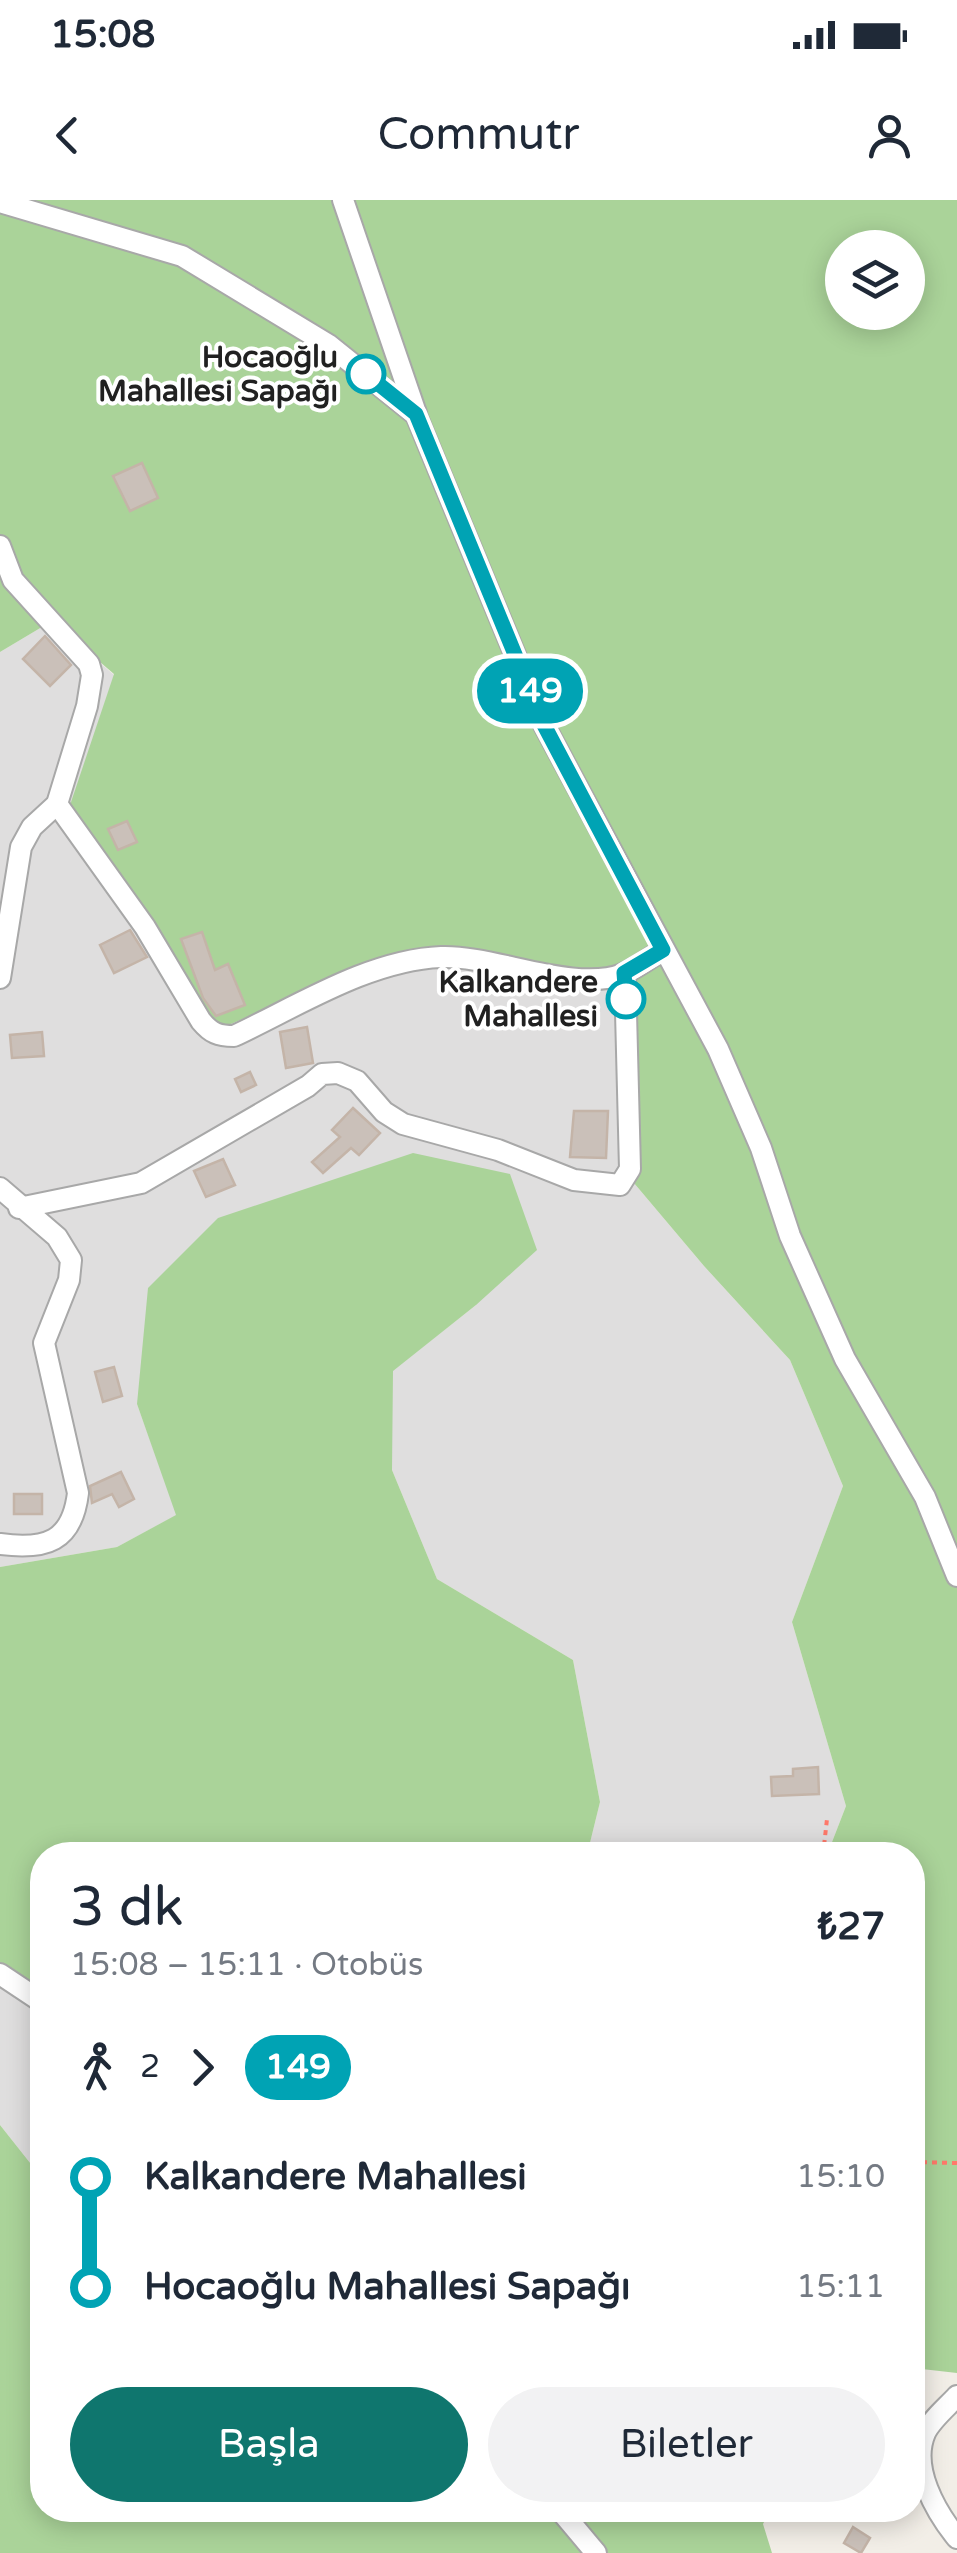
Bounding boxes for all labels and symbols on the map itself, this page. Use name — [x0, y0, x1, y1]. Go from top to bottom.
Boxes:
place label: Hocaoğlu Mahallesi Sapağı — [98, 339, 338, 410]
marker: Hocaoğlu Mahallesi Sapağı — [347, 355, 385, 393]
line badge: 149 — [472, 658, 588, 724]
place label: Kalkandere Mahallesi — [438, 964, 598, 1035]
marker: Kalkandere Mahallesi — [607, 980, 645, 1018]

